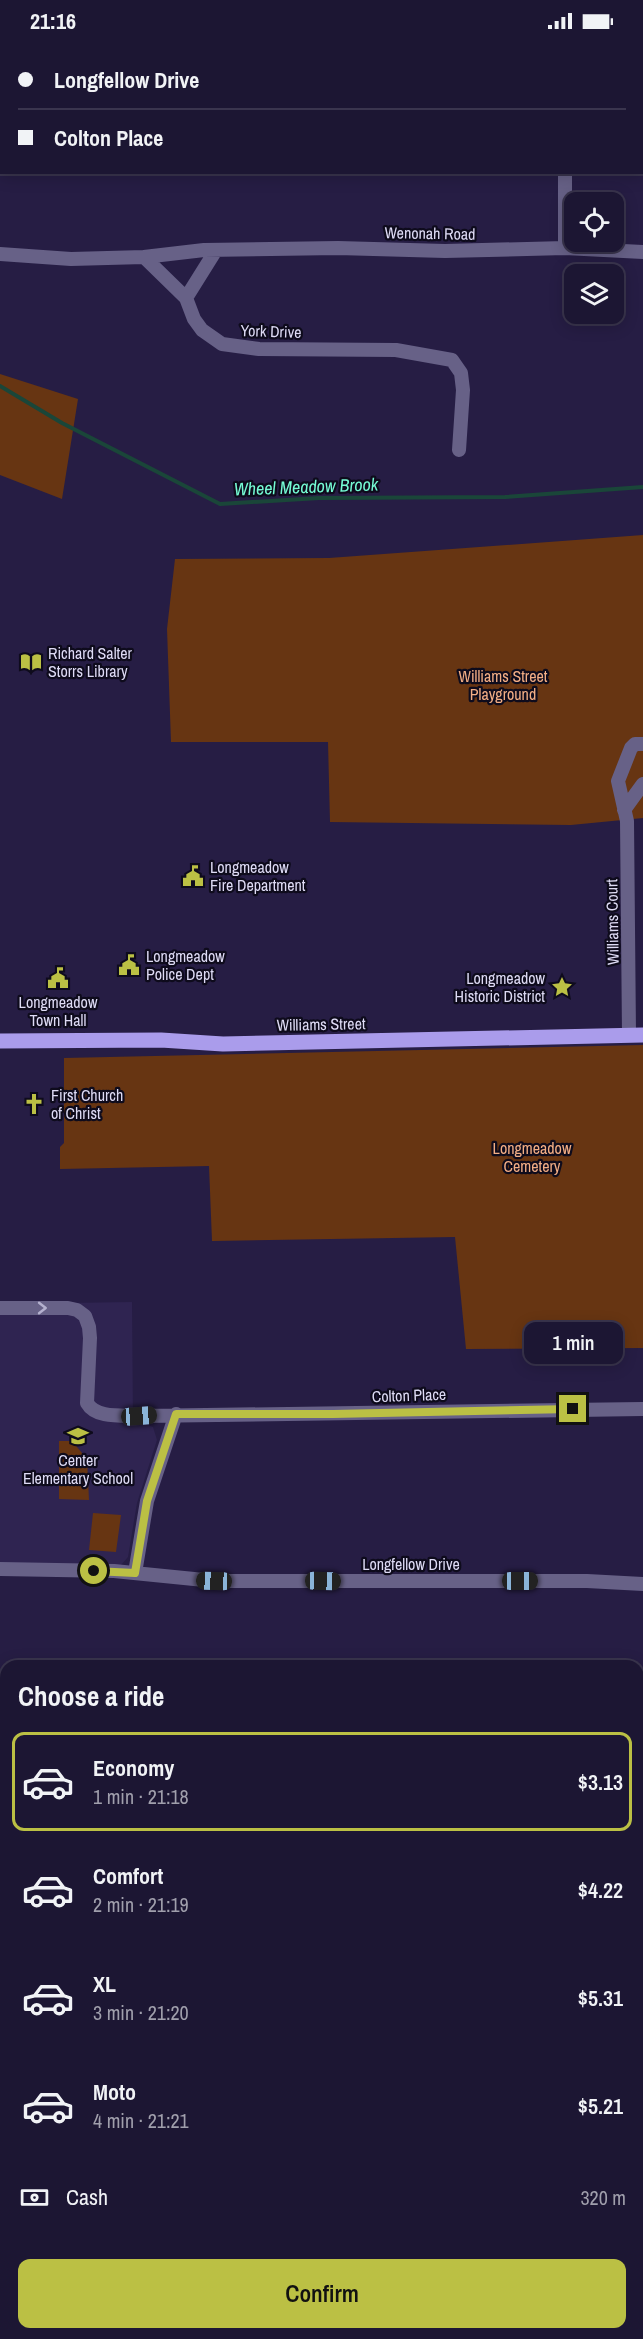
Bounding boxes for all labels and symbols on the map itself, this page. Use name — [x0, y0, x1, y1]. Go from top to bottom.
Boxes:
street label: Wenonah Road — [384, 221, 476, 245]
street label: York Drive — [240, 319, 302, 343]
water label: Wheel Meadow Brook — [233, 471, 379, 502]
place label: Richard Salter Storrs Library — [48, 642, 132, 682]
library icon: Richard Salter Storrs Library — [19, 650, 43, 674]
park label: Williams Street Playground — [459, 665, 548, 705]
place label: Longmeadow Fire Department — [210, 856, 306, 896]
public building icon: Longmeadow Fire Department — [181, 864, 205, 888]
street label: Williams Court — [600, 878, 624, 965]
place label: Longmeadow Police Dept — [146, 945, 225, 985]
public building icon: Longmeadow Police Dept — [117, 953, 141, 977]
public building icon: Longmeadow Town Hall — [46, 966, 70, 990]
place label: Longmeadow Historic District — [455, 967, 546, 1007]
place icon: Longmeadow Historic District — [550, 975, 574, 999]
place label: Longmeadow Town Hall — [19, 991, 98, 1031]
street label: Williams Street — [276, 1012, 366, 1036]
place label: First Church of Christ — [51, 1084, 123, 1124]
church icon: First Church of Christ — [22, 1092, 46, 1116]
park label: Longmeadow Cemetery — [493, 1137, 572, 1177]
one-way arrow — [37, 1302, 46, 1314]
callout: 1 min — [524, 1322, 622, 1364]
street label: Colton Place — [371, 1383, 447, 1407]
route end — [559, 1395, 586, 1422]
car — [120, 1406, 158, 1426]
school or university icon: Center Elementary School — [66, 1424, 90, 1448]
place label: Center Elementary School — [23, 1449, 133, 1489]
street label: Longfellow Drive — [362, 1553, 460, 1575]
route start — [80, 1557, 107, 1584]
car — [196, 1571, 232, 1591]
car — [305, 1572, 341, 1590]
car — [502, 1572, 538, 1590]

